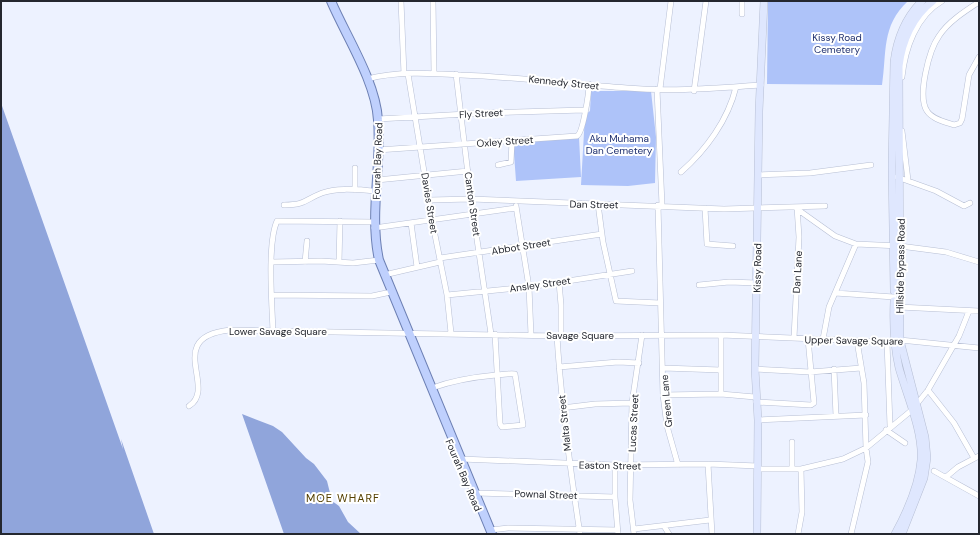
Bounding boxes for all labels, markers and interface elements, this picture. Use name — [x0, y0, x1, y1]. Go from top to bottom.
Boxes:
park label: Kissy Road Cemetery — [812, 31, 862, 56]
street label: Kennedy Street — [528, 72, 600, 93]
street label: Fly Street — [459, 106, 503, 121]
street label: Fourah Bay Road — [370, 122, 385, 200]
park label: Aku Muhama Dan Cemetery — [586, 132, 653, 157]
street label: Oxley Street — [476, 133, 534, 150]
street label: Canton Street — [462, 171, 483, 237]
street label: Davies Street — [418, 172, 441, 235]
street label: Dan Street — [569, 198, 619, 211]
street label: Hillside Bypass Road — [893, 218, 908, 314]
street label: Abbot Street — [491, 235, 552, 258]
street label: Kissy Road — [751, 243, 764, 293]
street label: Dan Lane — [790, 250, 805, 294]
street label: Ansley Street — [509, 274, 572, 295]
street label: Lower Savage Square — [229, 325, 327, 338]
street label: Savage Square — [546, 329, 614, 342]
street label: Upper Savage Square — [804, 333, 904, 348]
street label: Green Lane — [658, 374, 675, 428]
street label: Malta Street — [555, 394, 574, 452]
street label: Lucas Street — [625, 394, 642, 452]
street label: Fourah Bay Road — [442, 437, 485, 513]
street label: Easton Street — [579, 458, 641, 473]
street label: Pownal Street — [514, 487, 578, 502]
district label: MOE WHARF — [306, 491, 380, 505]

